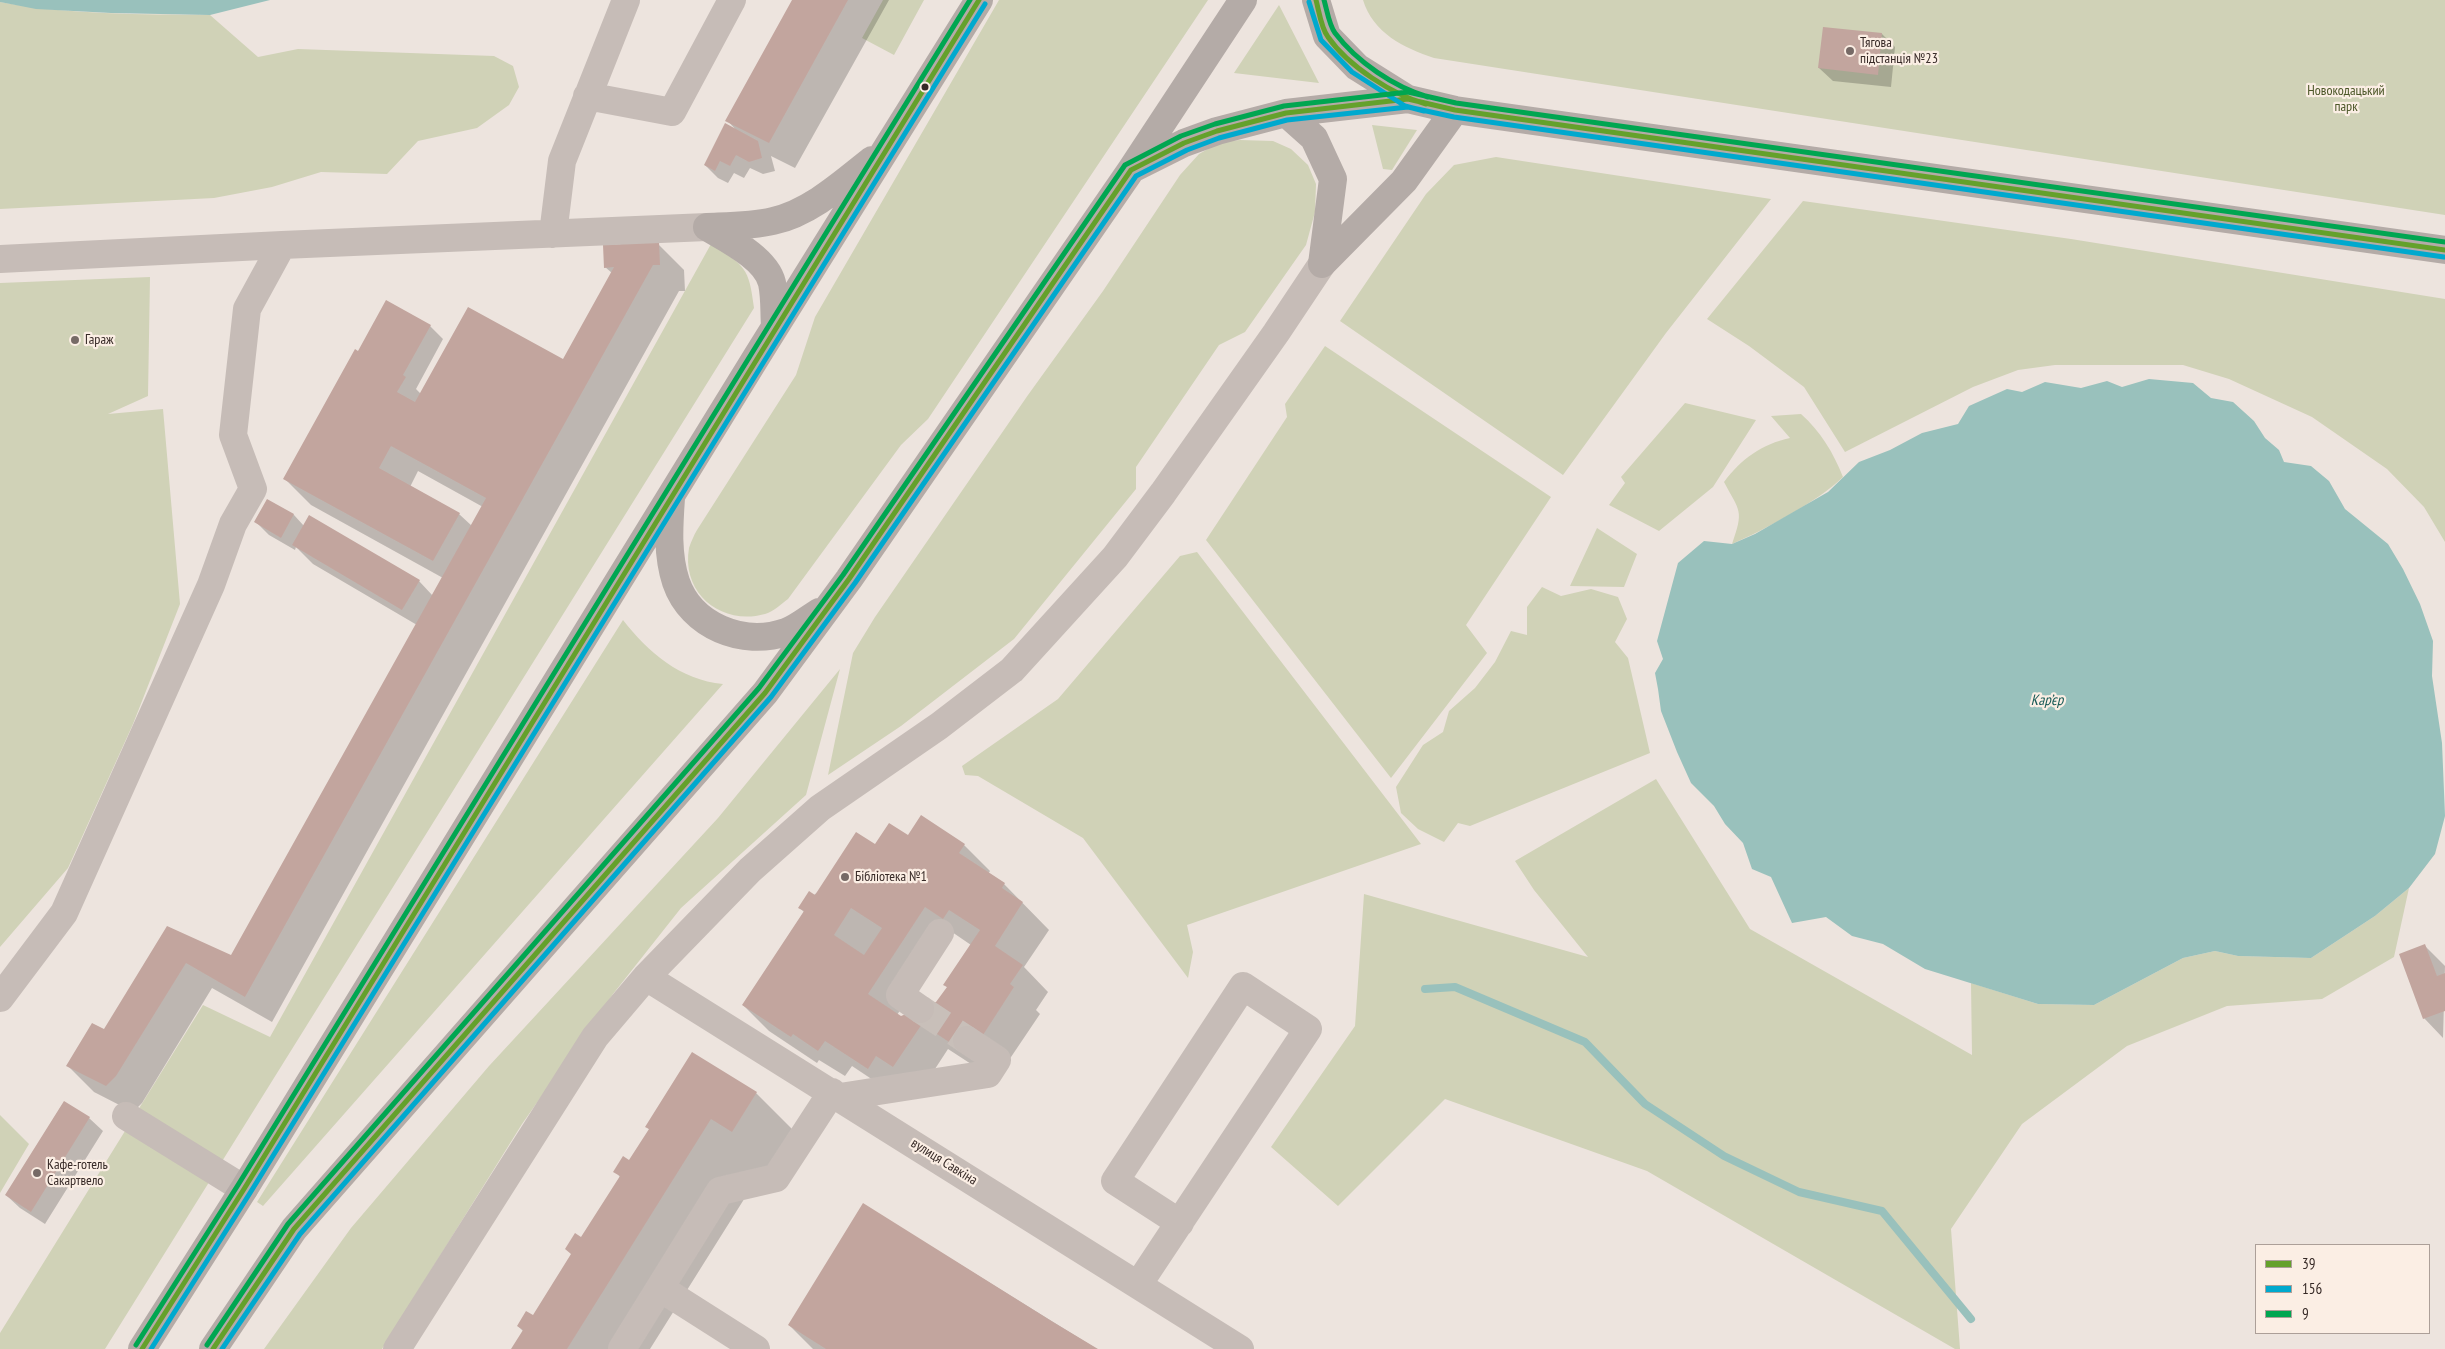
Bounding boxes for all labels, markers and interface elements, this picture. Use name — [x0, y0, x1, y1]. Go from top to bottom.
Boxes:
place label: Тягова пiдстанцiя №23 — [1860, 35, 1938, 68]
marker: Тягова пiдстанцiя №23 — [1844, 45, 1856, 57]
unlabelled marker — [920, 82, 930, 92]
park label: Новокодацький парк — [2307, 83, 2385, 115]
place label: Гараж — [85, 332, 114, 348]
marker: Гараж — [69, 334, 81, 346]
water label: Кар’єр — [2031, 692, 2063, 710]
place label: Бібліотека №1 — [855, 869, 927, 885]
marker: Бібліотека №1 — [839, 871, 851, 883]
street label: вулиця Савкіна — [908, 1135, 980, 1189]
place label: Кафе-готель Сакартвело — [47, 1157, 108, 1190]
marker: Кафе-готель Сакартвело — [31, 1167, 43, 1179]
legend — [2255, 1244, 2430, 1334]
text: 39 — [2302, 1254, 2316, 1273]
text: 156 — [2302, 1279, 2322, 1298]
text: 9 — [2302, 1304, 2309, 1323]

